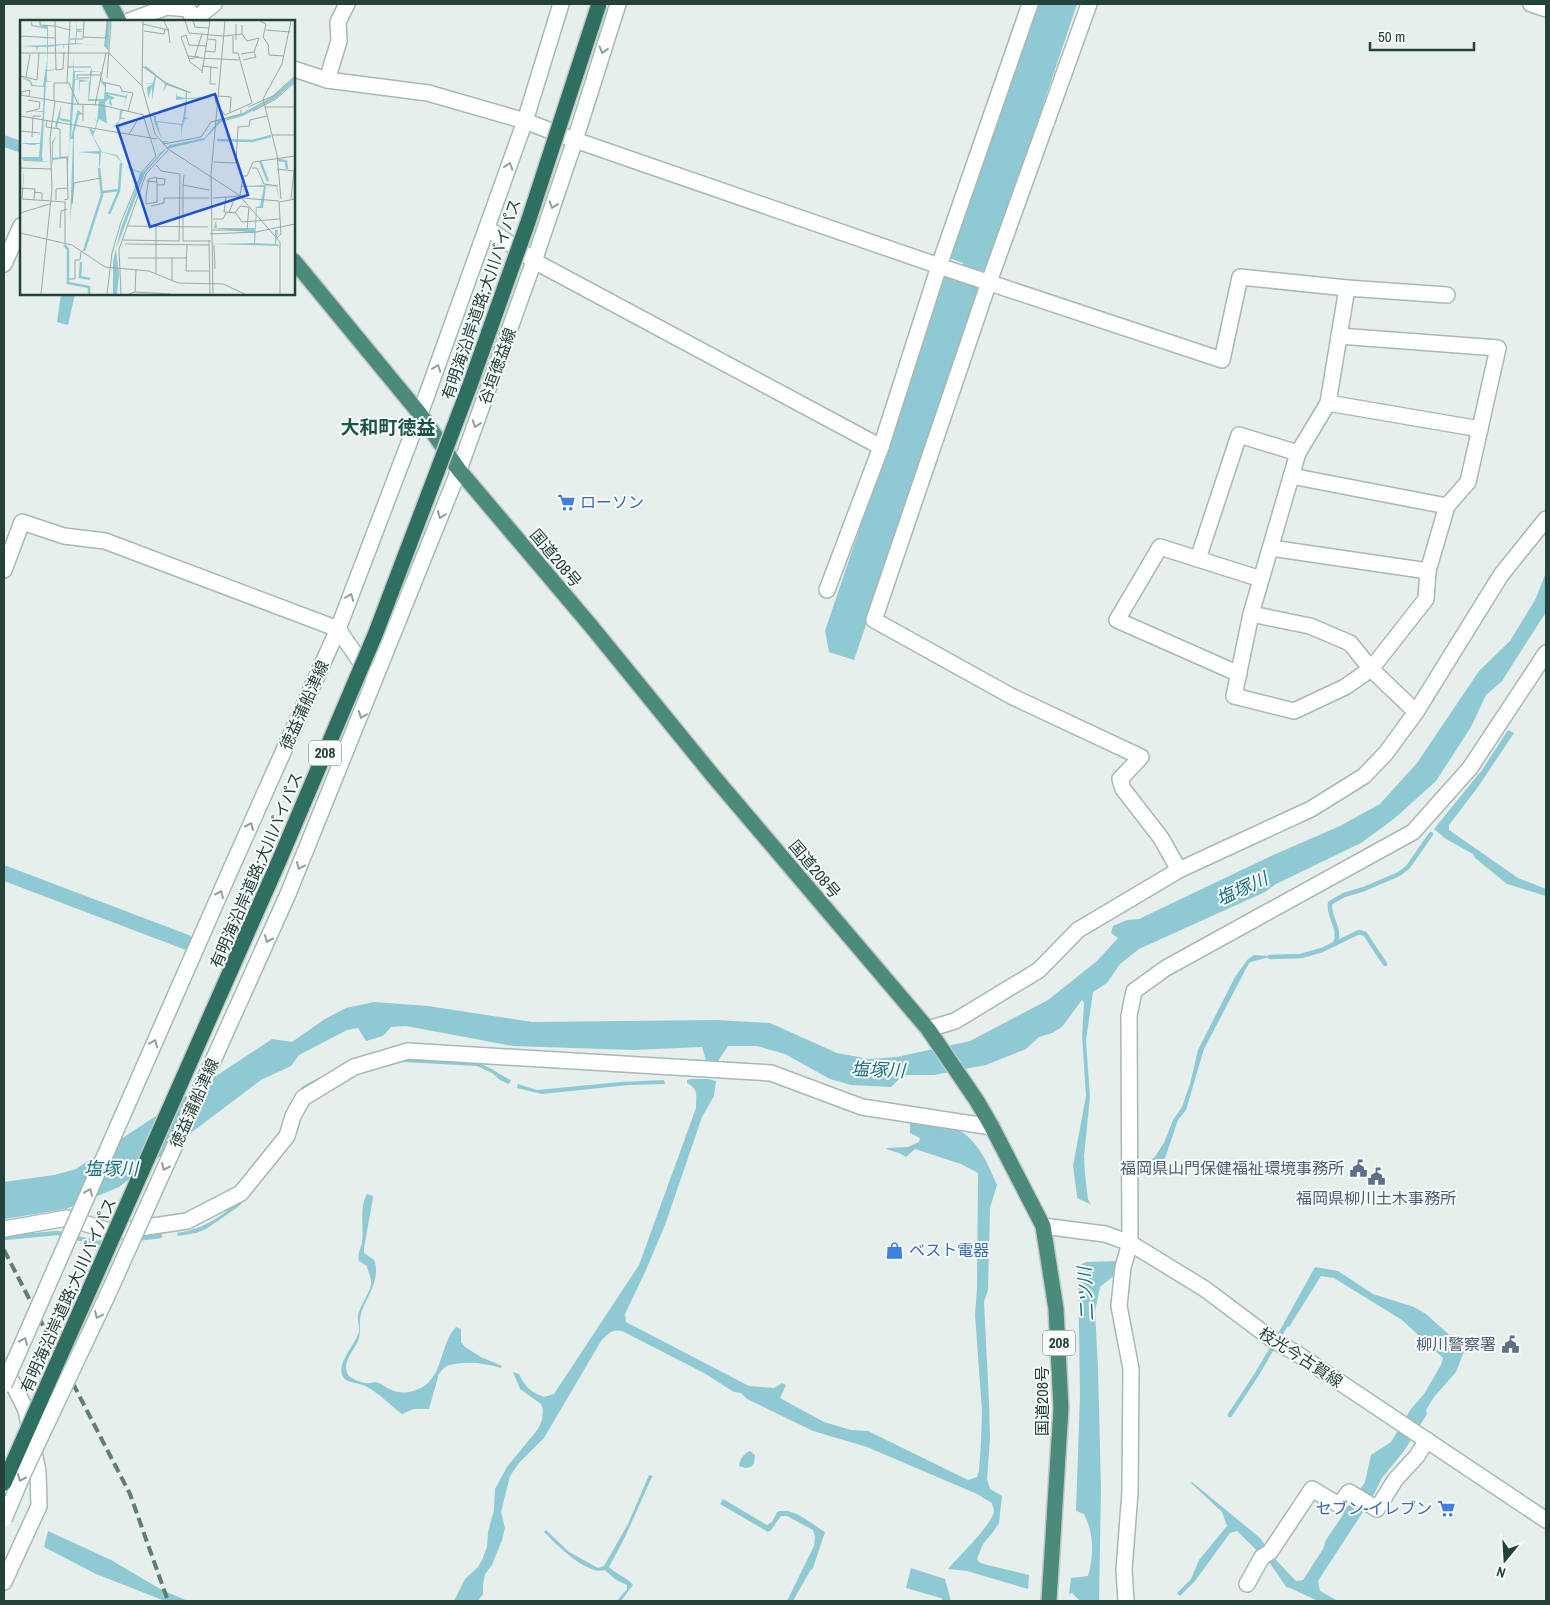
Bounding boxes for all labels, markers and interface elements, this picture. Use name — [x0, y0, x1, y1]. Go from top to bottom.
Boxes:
inset map — [20, 20, 295, 295]
scale bar — [1370, 20, 1474, 52]
text: 50 m — [1378, 26, 1405, 47]
one-way arrow — [599, 46, 609, 54]
one-way arrow — [503, 162, 513, 171]
street label: 有明海沿岸道路;大川バイパス — [436, 196, 526, 402]
one-way arrow — [549, 200, 559, 209]
street label: 谷垣徳益線 — [473, 325, 521, 407]
one-way arrow — [431, 365, 441, 373]
district label: 大和町徳益 — [340, 414, 436, 440]
one-way arrow — [472, 419, 482, 428]
place label: ローソン — [580, 491, 644, 513]
supermarket icon: ローソン — [556, 492, 576, 512]
one-way arrow — [437, 510, 447, 519]
street label: 国道208号 — [525, 524, 587, 592]
one-way arrow — [344, 593, 354, 602]
street label: 徳益蒲船津線 — [274, 657, 334, 753]
one-way arrow — [357, 710, 368, 719]
road number: 208 — [309, 740, 341, 766]
street label: 有明海沿岸道路;大川バイパス — [205, 768, 307, 972]
one-way arrow — [244, 822, 255, 831]
street label: 国道208号 — [784, 835, 846, 903]
one-way arrow — [296, 861, 306, 869]
water label: 塩塚川 — [1212, 865, 1273, 911]
one-way arrow — [213, 890, 224, 899]
one-way arrow — [264, 934, 275, 943]
one-way arrow — [147, 1039, 158, 1048]
street label: 徳益蒲船津線 — [164, 1055, 224, 1151]
water label: 塩塚川 — [851, 1056, 907, 1083]
water label: 塩塚川 — [84, 1156, 140, 1181]
place label: 福岡県山門保健福祉環境事務所 — [1120, 1157, 1344, 1179]
public building icon: 福岡県山門保健福祉環境事務所 — [1348, 1158, 1368, 1178]
one-way arrow — [161, 1162, 172, 1171]
public building icon: 福岡県柳川土木事務所 — [1366, 1167, 1386, 1187]
place label: 福岡県柳川土木事務所 — [1296, 1187, 1456, 1209]
one-way arrow — [83, 1188, 94, 1197]
street label: 有明海沿岸道路;大川バイパス — [15, 1194, 121, 1396]
place label: ベスト電器 — [909, 1239, 989, 1261]
shop icon: ベスト電器 — [885, 1240, 905, 1260]
water label: 二ツ川 — [1072, 1264, 1099, 1322]
one-way arrow — [94, 1310, 104, 1319]
street label: 枝光今古賀線 — [1255, 1322, 1347, 1392]
road number: 208 — [1043, 1330, 1075, 1356]
place label: 柳川警察署 — [1416, 1333, 1496, 1355]
public building icon: 柳川警察署 — [1500, 1334, 1520, 1354]
one-way arrow — [17, 1337, 28, 1346]
street label: 国道208号 — [1031, 1366, 1053, 1436]
one-way arrow — [17, 1473, 27, 1481]
place label: セブン-イレブン — [1316, 1497, 1432, 1519]
supermarket icon: セブン-イレブン — [1436, 1498, 1456, 1518]
north arrow — [1480, 1535, 1530, 1585]
text: N — [1494, 1563, 1508, 1582]

